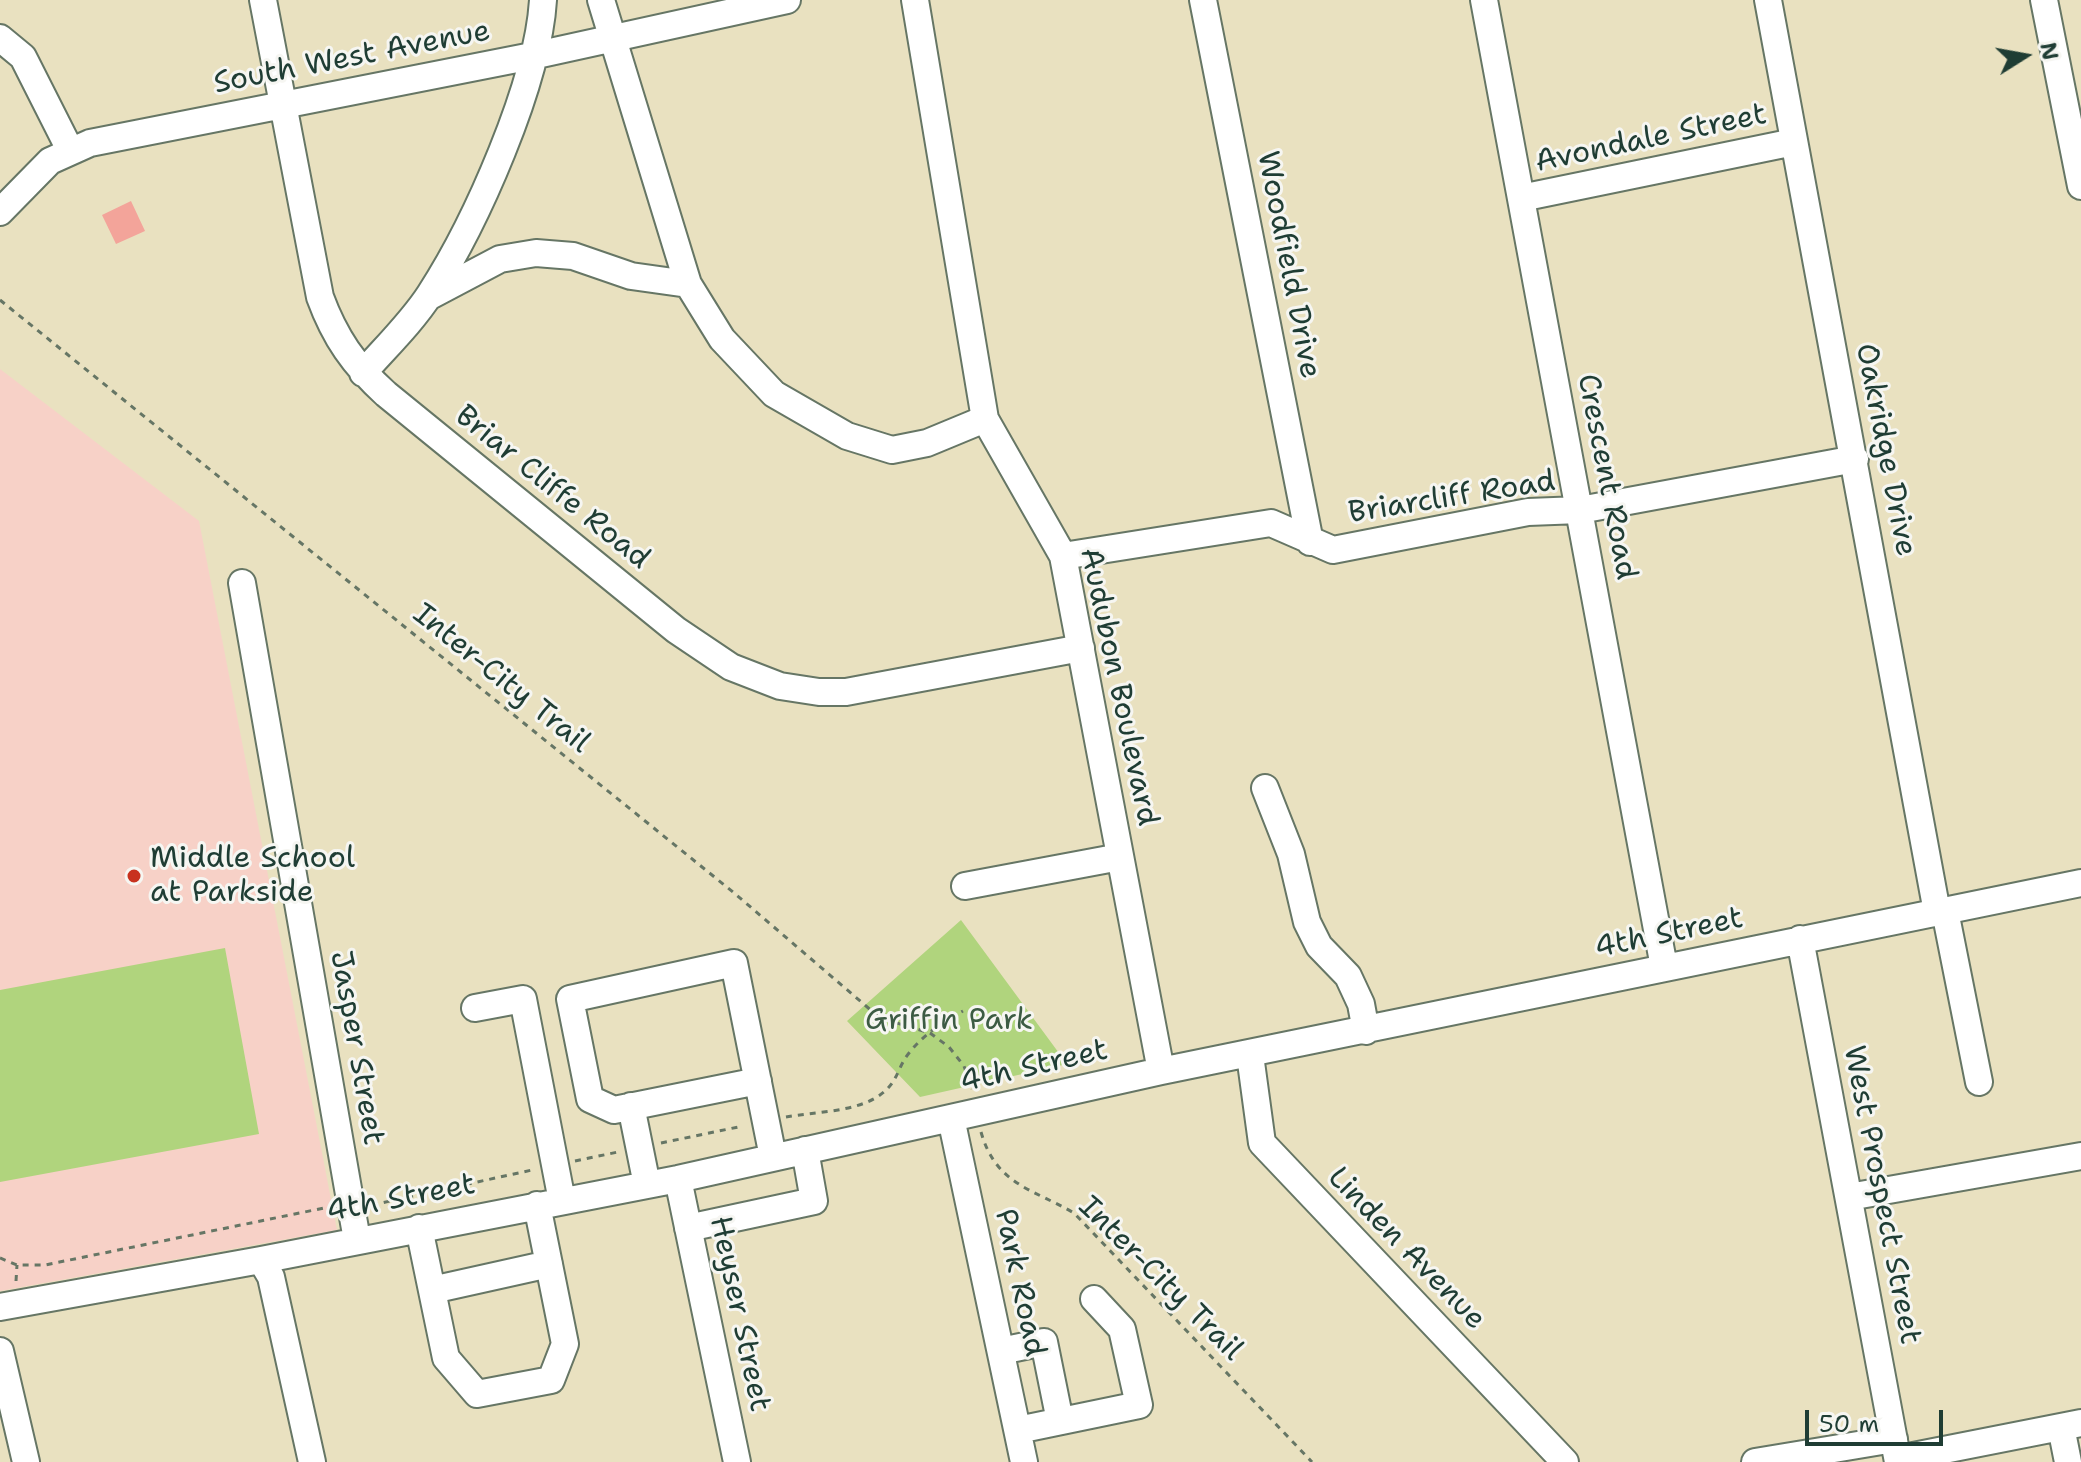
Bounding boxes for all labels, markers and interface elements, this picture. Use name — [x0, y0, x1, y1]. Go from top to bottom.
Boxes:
street label: South West Avenue — [211, 14, 493, 102]
north arrow — [1985, 16, 2065, 96]
text: N — [2033, 40, 2065, 63]
street label: Avondale Street — [1532, 97, 1770, 181]
street label: Woodfield Drive — [1248, 148, 1328, 382]
street label: Oakridge Drive — [1847, 341, 1923, 559]
street label: Crescent Road — [1568, 371, 1644, 583]
street label: Briar Cliffe Road — [447, 398, 657, 578]
street label: Briarcliff Road — [1346, 464, 1558, 532]
street label: Audubon Boulevard — [1071, 545, 1165, 829]
street label: Inter-City Trail — [405, 597, 597, 761]
place label: Middle School at Parkside — [150, 841, 355, 912]
marker: Middle School at Parkside — [125, 867, 143, 885]
street label: 4th Street — [1592, 901, 1746, 967]
street label: Jasper Street — [321, 948, 391, 1148]
park label: Griffin Park — [865, 1003, 1033, 1039]
street label: 4th Street — [957, 1033, 1111, 1101]
street label: West Prospect Street — [1834, 1043, 1928, 1347]
street label: Linden Avenue — [1319, 1160, 1493, 1338]
street label: 4th Street — [324, 1167, 478, 1231]
street label: Inter-City Trail — [1070, 1189, 1250, 1369]
street label: Park Road — [986, 1206, 1052, 1360]
street label: Heyser Street — [701, 1213, 777, 1415]
scale bar — [1809, 1394, 1947, 1444]
text: 50 m — [1819, 1408, 1879, 1440]

